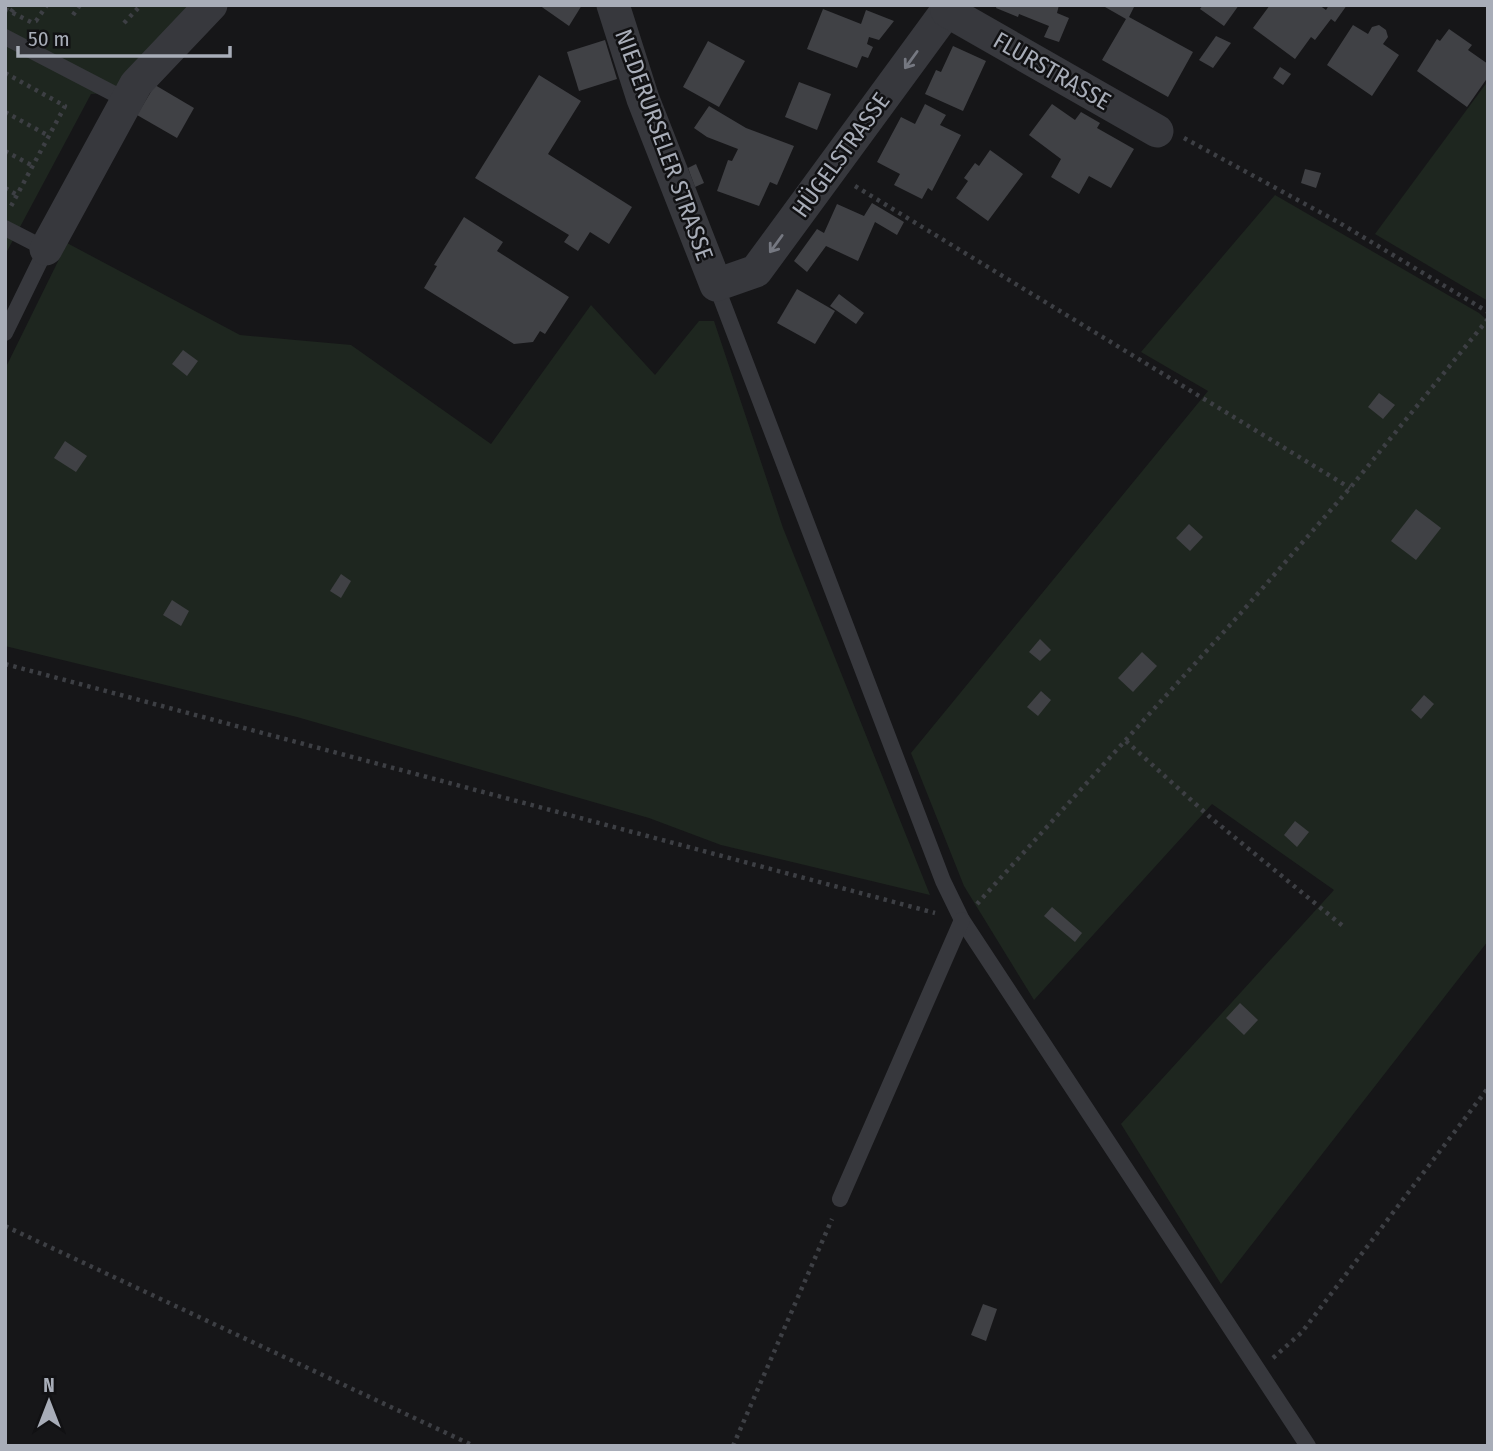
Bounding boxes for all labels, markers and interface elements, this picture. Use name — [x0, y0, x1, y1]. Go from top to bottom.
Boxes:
scale bar — [18, 14, 229, 58]
text: 50 m — [28, 26, 70, 52]
street label: NIEDERURSELER STRASSE — [609, 26, 719, 264]
street label: FLURSTRASSE — [988, 26, 1116, 116]
one-way arrow — [904, 50, 918, 69]
street label: HÜGELSTRASSE — [786, 87, 896, 223]
one-way arrow — [769, 234, 784, 253]
north arrow — [14, 1367, 84, 1437]
text: N — [43, 1374, 55, 1397]

